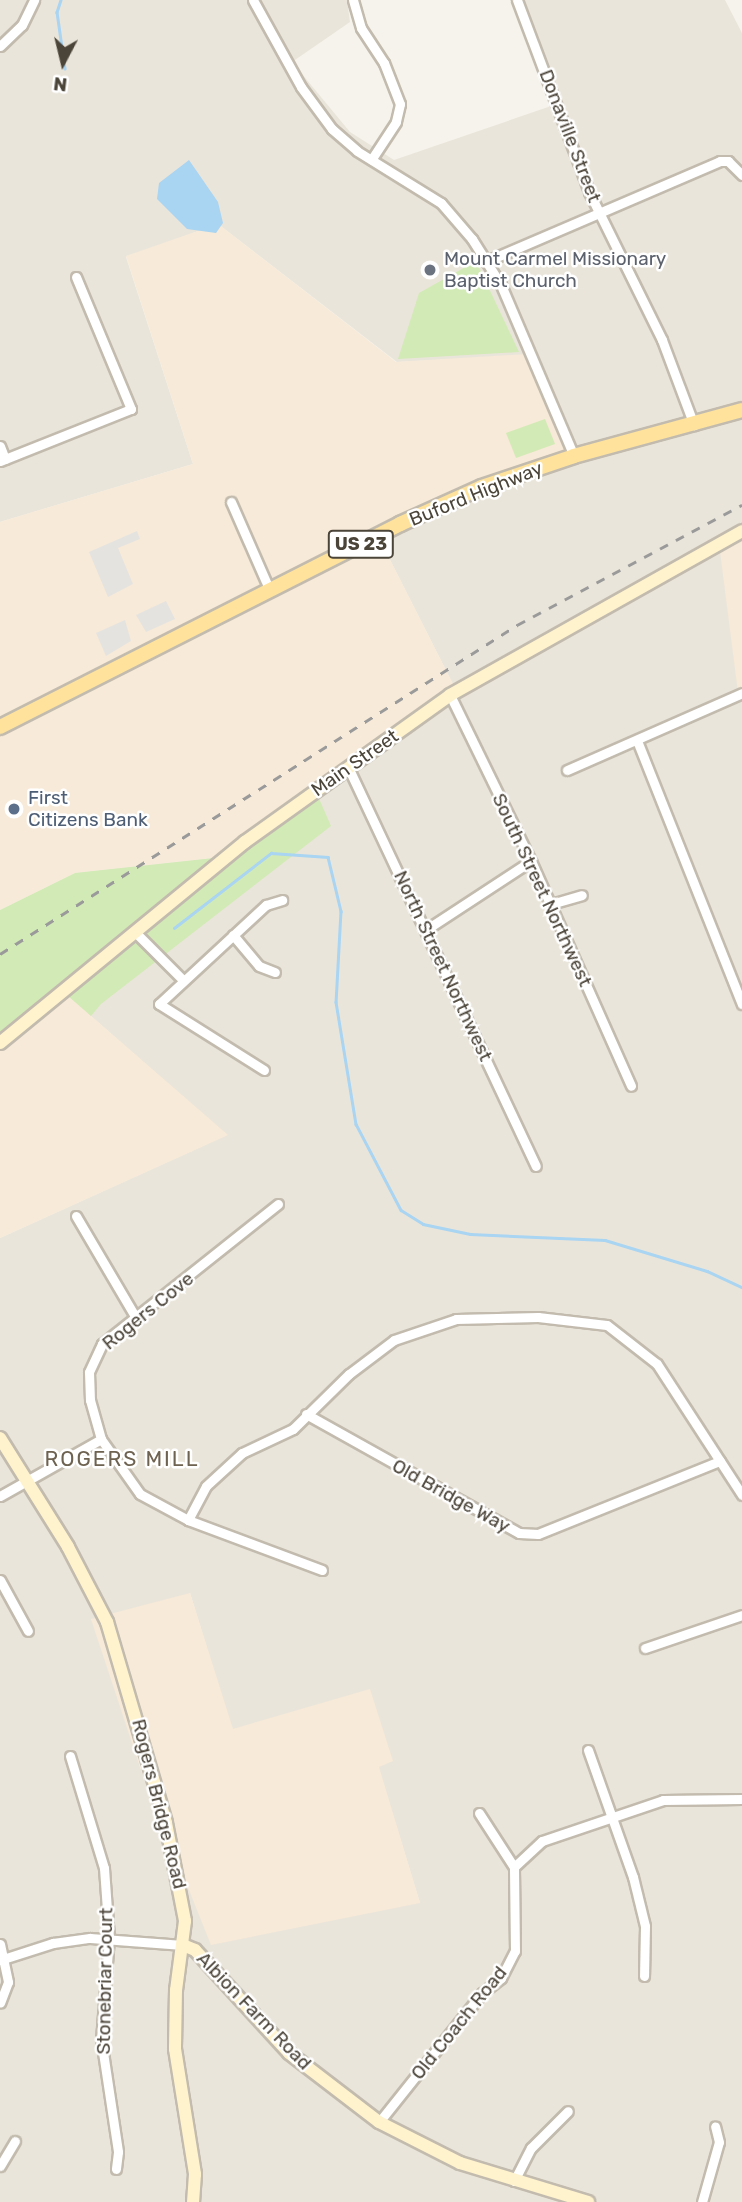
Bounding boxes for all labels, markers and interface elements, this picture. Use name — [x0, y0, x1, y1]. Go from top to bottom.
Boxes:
north arrow — [28, 28, 98, 98]
street label: Donaville Street — [534, 66, 606, 206]
text: N — [52, 72, 69, 97]
place label: Mount Carmel Missionary Baptist Church — [444, 248, 666, 292]
marker: Mount Carmel Missionary Baptist Church — [422, 262, 438, 278]
street label: Buford Highway — [406, 457, 546, 531]
road number: US 23 — [328, 530, 394, 558]
street label: Main Street — [307, 725, 403, 801]
place label: First Citizens Bank — [28, 787, 148, 831]
street label: South Street Northwest — [487, 790, 597, 990]
marker: First Citizens Bank — [6, 801, 22, 817]
street label: North Street Northwest — [389, 867, 497, 1065]
street label: Rogers Cove — [98, 1267, 198, 1355]
district label: ROGERS MILL — [46, 1446, 198, 1472]
street label: Old Bridge Way — [388, 1454, 514, 1538]
street label: Rogers Bridge Road — [127, 1717, 191, 1891]
street label: Stonebriar Court — [92, 1907, 118, 2055]
street label: Albion Farm Road — [192, 1947, 316, 2075]
street label: Old Coach Road — [406, 1962, 512, 2084]

